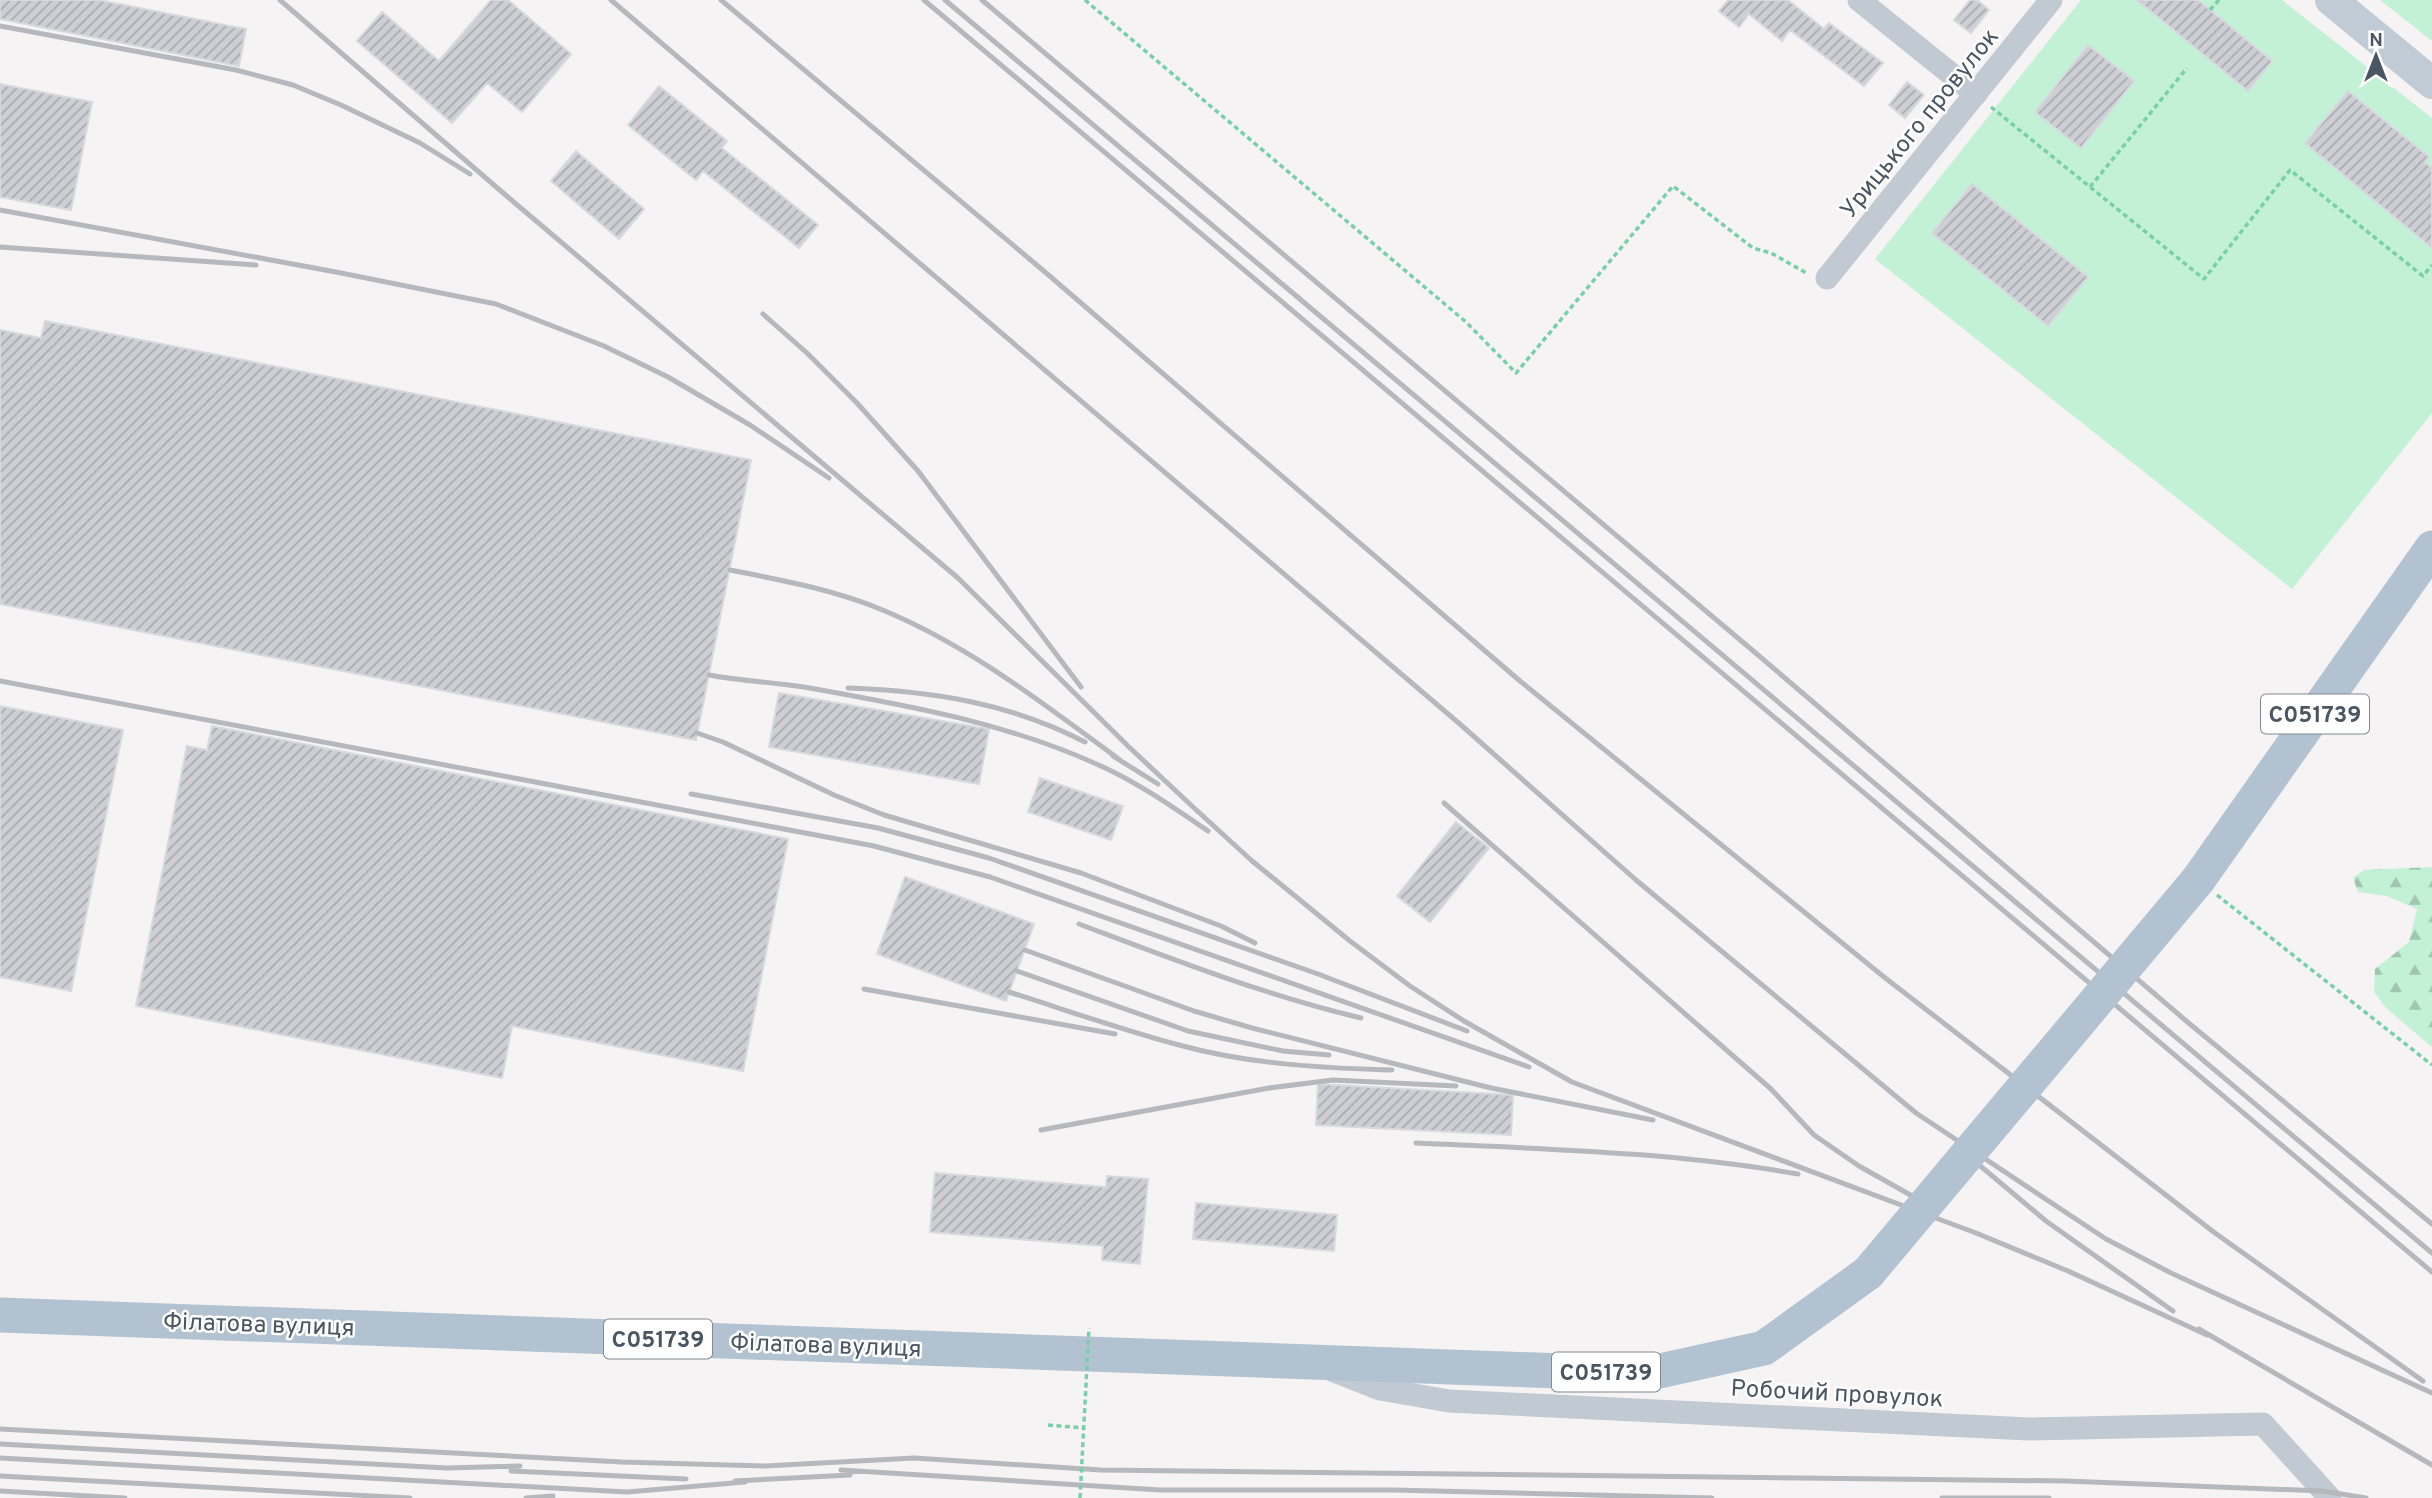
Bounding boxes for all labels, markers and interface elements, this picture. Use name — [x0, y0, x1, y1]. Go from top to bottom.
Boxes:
north arrow — [2341, 21, 2411, 91]
street label: Урицького провулок — [1835, 23, 2006, 225]
text: N — [2369, 29, 2383, 53]
road number: С051739 — [2261, 694, 2369, 734]
street label: Філатова вулиця — [163, 1308, 355, 1344]
road number: С051739 — [604, 1320, 712, 1358]
street label: Філатова вулиця — [730, 1329, 922, 1365]
road number: С051739 — [1552, 1352, 1660, 1392]
street label: Робочий провулок — [1730, 1374, 1944, 1416]

